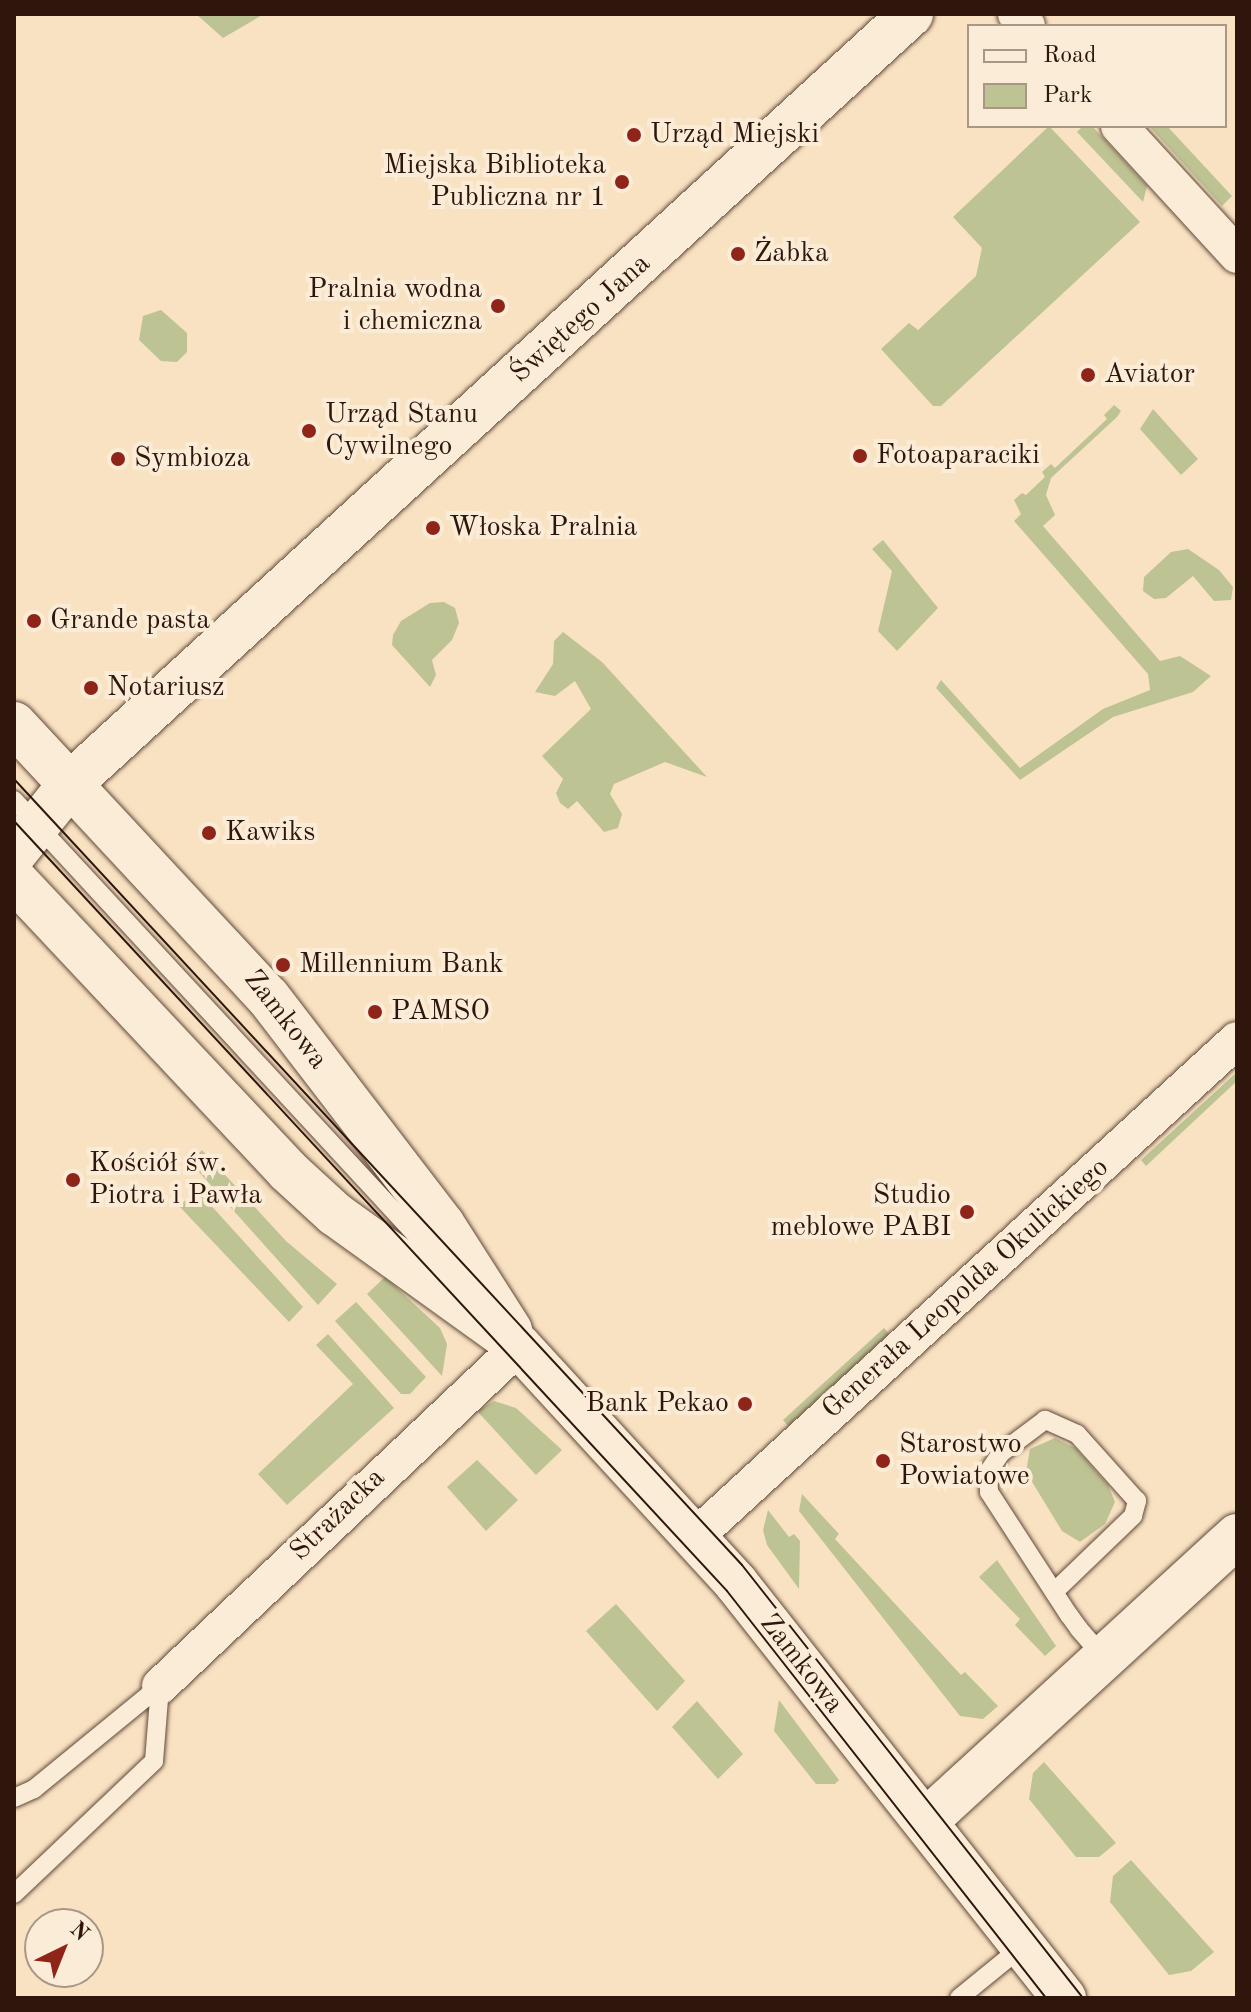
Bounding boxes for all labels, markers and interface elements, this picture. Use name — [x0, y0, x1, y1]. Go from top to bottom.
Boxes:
legend — [967, 24, 1227, 128]
text: Road — [1043, 44, 1096, 68]
text: Park — [1043, 84, 1092, 108]
place label: Urząd Miejski — [650, 118, 819, 152]
marker: Urząd Miejski — [625, 126, 643, 144]
place label: Miejska Biblioteka Publiczna nr 1 — [383, 149, 606, 215]
marker: Miejska Biblioteka Publiczna nr 1 — [613, 173, 631, 191]
place label: Żabka — [754, 237, 829, 271]
marker: Żabka — [729, 245, 747, 263]
street label: Świętego Jana — [504, 247, 658, 391]
place label: Pralnia wodna i chemiczna — [308, 273, 482, 339]
marker: Pralnia wodna i chemiczna — [489, 297, 507, 315]
place label: Aviator — [1104, 358, 1195, 392]
marker: Aviator — [1079, 366, 1097, 384]
place label: Urząd Stanu Cywilnego — [325, 398, 478, 464]
marker: Urząd Stanu Cywilnego — [300, 422, 318, 440]
place label: Fotoaparaciki — [876, 439, 1040, 473]
place label: Symbioza — [134, 442, 250, 476]
marker: Fotoaparaciki — [851, 447, 869, 465]
marker: Symbioza — [109, 450, 127, 468]
place label: Włoska Pralnia — [449, 511, 637, 545]
marker: Włoska Pralnia — [424, 519, 442, 537]
place label: Grande pasta — [50, 604, 210, 638]
marker: Grande pasta — [25, 612, 43, 630]
place label: Notariusz — [107, 671, 225, 705]
marker: Notariusz — [82, 679, 100, 697]
place label: Kawiks — [225, 816, 315, 850]
marker: Kawiks — [200, 824, 218, 842]
place label: Millennium Bank — [299, 948, 504, 982]
marker: Millennium Bank — [274, 956, 292, 974]
street label: Zamkowa — [236, 964, 334, 1076]
place label: PAMSO — [391, 995, 490, 1029]
marker: PAMSO — [366, 1003, 384, 1021]
place label: Kościół św. Piotra i Pawła — [89, 1147, 262, 1213]
street label: Generała Leopolda Okulickiego — [816, 1151, 1116, 1427]
marker: Kościół św. Piotra i Pawła — [64, 1171, 82, 1189]
place label: Studio meblowe PABI — [771, 1179, 951, 1245]
marker: Studio meblowe PABI — [958, 1203, 976, 1221]
place label: Bank Pekao — [586, 1387, 729, 1421]
marker: Bank Pekao — [736, 1395, 754, 1413]
place label: Starostwo Powiatowe — [899, 1428, 1030, 1494]
marker: Starostwo Powiatowe — [874, 1452, 892, 1470]
street label: Strażacka — [283, 1462, 393, 1568]
street label: Zamkowa — [752, 1608, 850, 1720]
north arrow — [24, 1908, 104, 1988]
text: N — [65, 1918, 93, 1946]

